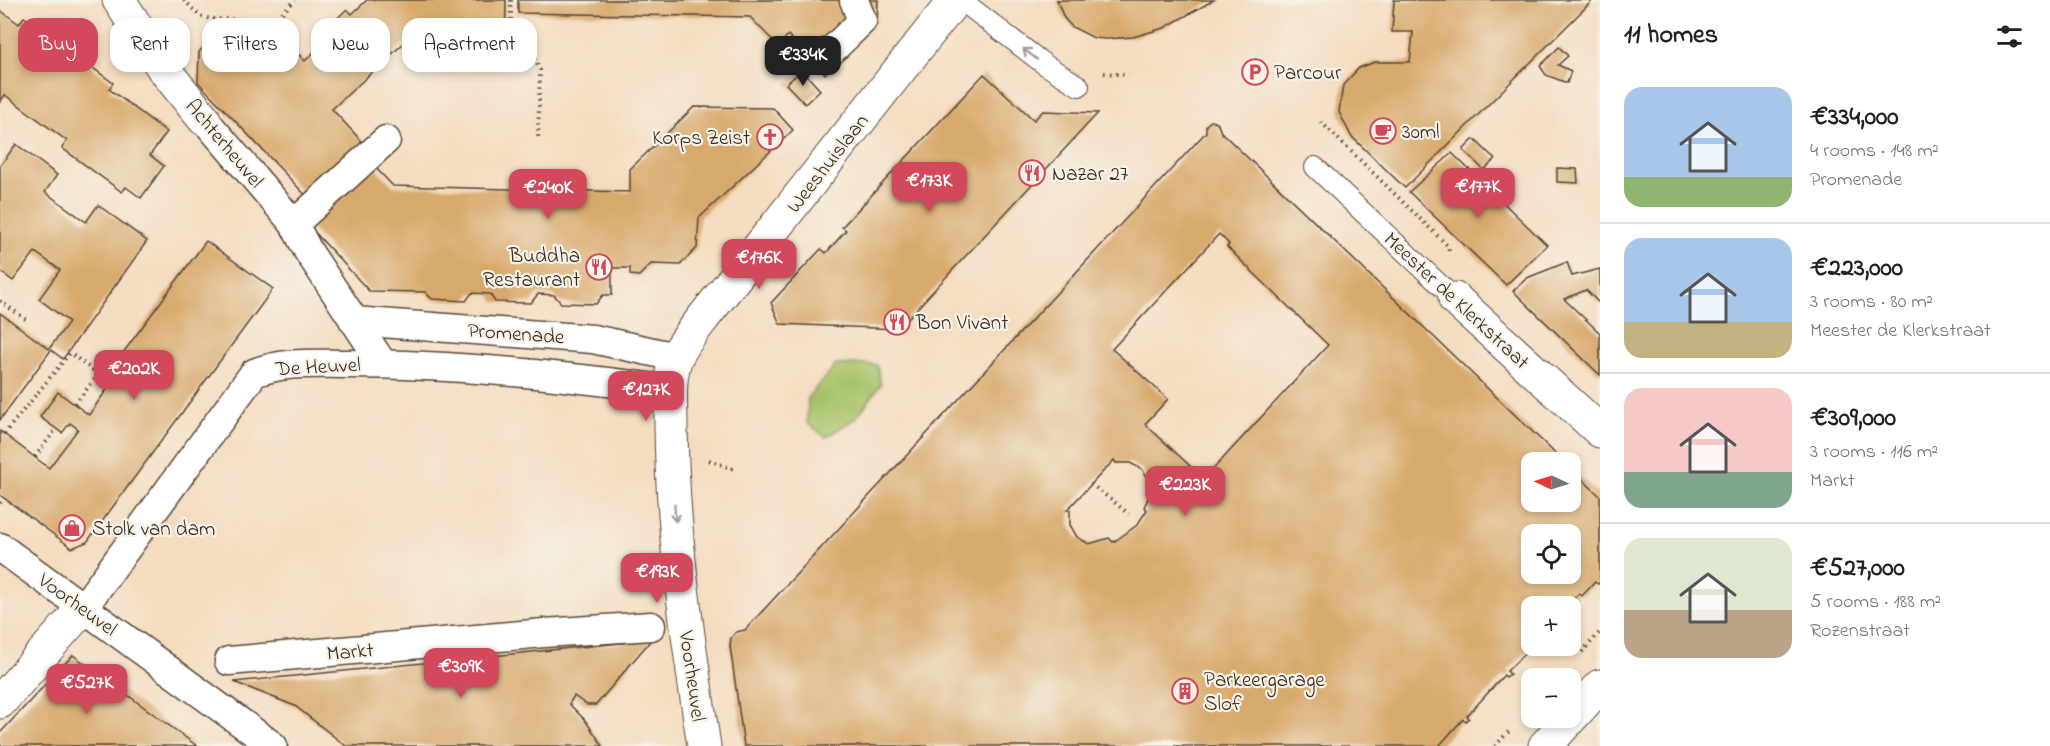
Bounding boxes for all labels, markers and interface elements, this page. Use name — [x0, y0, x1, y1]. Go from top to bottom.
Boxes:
text: 11 homes — [1624, 17, 1718, 55]
chip: Buy — [18, 18, 98, 72]
chip: Rent — [110, 18, 190, 72]
chip: Filters — [202, 18, 299, 72]
chip: New — [311, 18, 390, 72]
chip: Apartment — [402, 18, 537, 72]
icon: filters — [1993, 20, 2026, 53]
pin: €334K — [761, 36, 845, 87]
text: €334K — [779, 41, 827, 70]
one-way arrow — [1023, 47, 1039, 60]
parking icon: Parcour — [1240, 57, 1270, 87]
place label: Parcour — [1274, 59, 1342, 89]
street label: Achterheuvel — [177, 93, 270, 195]
text: €334,000 — [1810, 99, 1898, 137]
street label: Weeshuislaan — [780, 108, 877, 220]
icon: home — [1672, 111, 1744, 183]
cafe icon: 30ml — [1368, 116, 1398, 146]
place label: 30ml — [1402, 118, 1440, 148]
church icon: Korps Zeist — [755, 122, 785, 152]
place label: Korps Zeist — [652, 124, 750, 154]
text: 4 rooms · 148 m² — [1810, 137, 1939, 166]
restaurant icon: Nazar 27 — [1017, 158, 1047, 188]
place label: Nazar 27 — [1052, 160, 1129, 190]
pin: €173K — [887, 162, 971, 213]
text: Promenade — [1810, 166, 1902, 195]
text: €173K — [906, 167, 952, 196]
pin: €177K — [1436, 168, 1520, 219]
pin: €240K — [506, 169, 590, 220]
text: €177K — [1455, 173, 1501, 202]
text: €240K — [523, 174, 573, 203]
street label: Meester de Klerkstraat — [1376, 226, 1535, 377]
pin: €176K — [717, 239, 801, 290]
place label: Buddha Restaurant — [483, 242, 580, 296]
text: €176K — [735, 244, 783, 273]
text: €223,000 — [1810, 250, 1903, 288]
restaurant icon: Buddha Restaurant — [584, 252, 614, 282]
icon: home — [1672, 262, 1744, 334]
text: 3 rooms · 80 m² — [1810, 288, 1933, 317]
restaurant icon: Bon Vivant — [882, 307, 912, 337]
place label: Bon Vivant — [915, 309, 1008, 339]
street label: Promenade — [466, 317, 566, 353]
text: Meester de Klerkstraat — [1810, 317, 1991, 346]
pin: €202K — [92, 350, 176, 401]
street label: De Heuvel — [274, 351, 361, 385]
text: €202K — [108, 355, 160, 384]
pin: €127K — [604, 371, 688, 422]
text: €127K — [622, 376, 670, 405]
text: €309,000 — [1810, 400, 1896, 438]
icon: home — [1672, 412, 1744, 484]
text: 3 rooms · 116 m² — [1810, 438, 1938, 467]
north arrow — [1521, 452, 1581, 512]
map controls — [1521, 452, 1581, 728]
pin: €223K — [1143, 466, 1227, 517]
text: Markt — [1810, 467, 1855, 496]
text: €223K — [1159, 471, 1211, 500]
one-way arrow — [670, 503, 681, 523]
shop icon: Stolk van dam — [57, 513, 87, 543]
place label: Stolk van dam — [92, 515, 215, 545]
button: locate — [1521, 524, 1581, 584]
text: €527,000 — [1810, 550, 1905, 588]
pin: €193K — [615, 553, 699, 604]
text: €193K — [635, 558, 679, 587]
icon: home — [1672, 562, 1744, 634]
street label: Voorheuvel — [30, 566, 123, 645]
text: 5 rooms · 188 m² — [1810, 588, 1941, 617]
button: + — [1521, 596, 1581, 656]
text: Rozenstraat — [1810, 617, 1910, 646]
street label: Voorheuvel — [670, 628, 712, 724]
street label: Markt — [326, 636, 375, 670]
pin: €309K — [419, 648, 503, 699]
text: €309K — [438, 653, 484, 682]
pin: €527K — [45, 664, 129, 715]
place label: Parkeergarage Slof — [1204, 666, 1325, 720]
button: − — [1521, 668, 1581, 728]
text: €527K — [60, 669, 114, 698]
building icon: Parkeergarage Slof — [1170, 676, 1200, 706]

